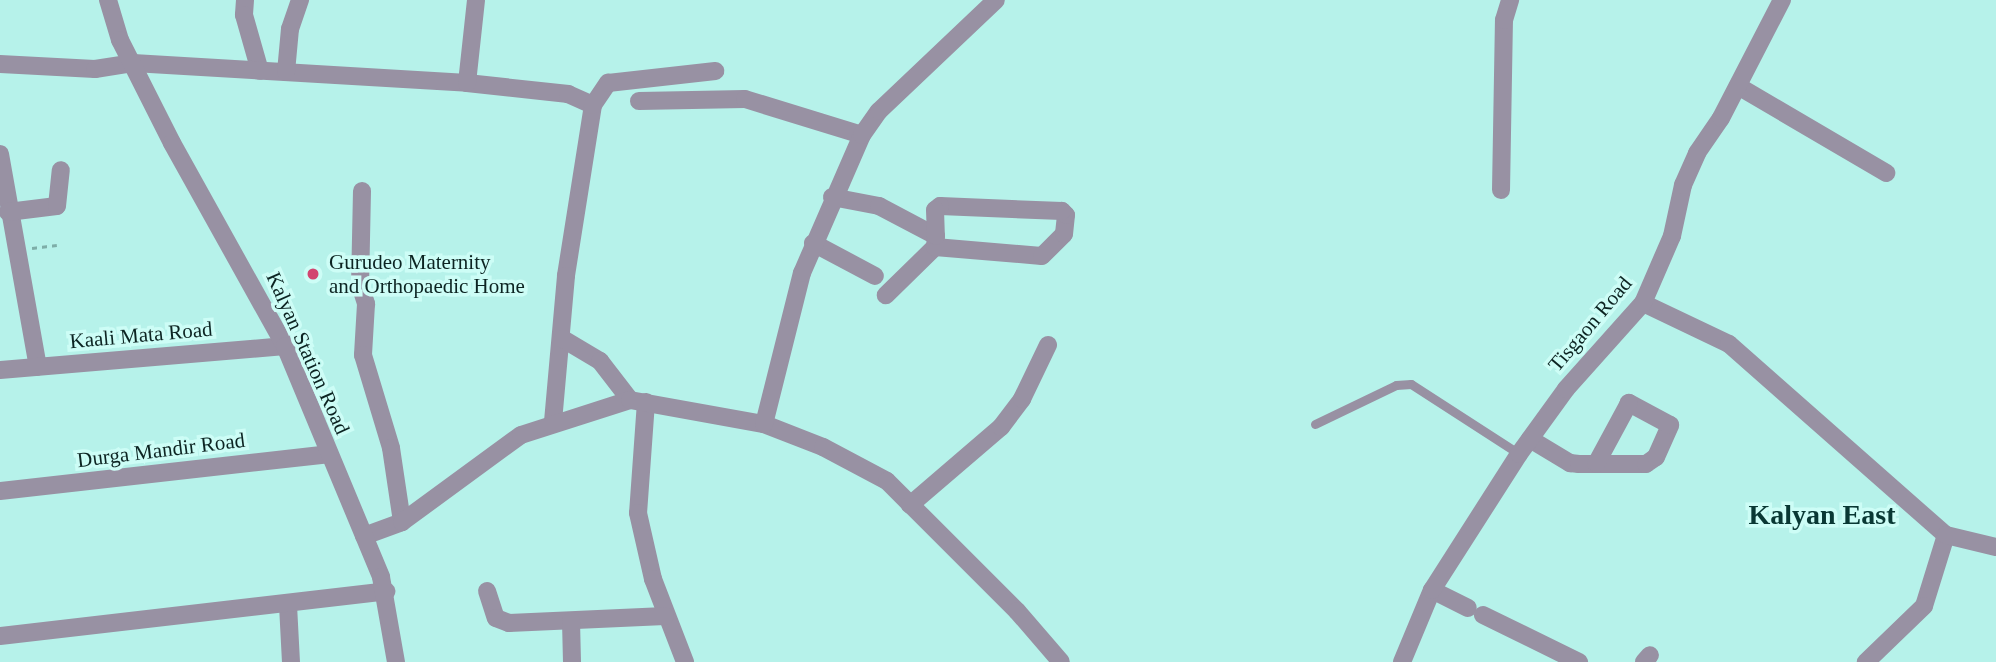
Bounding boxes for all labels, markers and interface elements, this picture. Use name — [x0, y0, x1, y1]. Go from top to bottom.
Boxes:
place label: Gurudeo Maternity and Orthopaedic Home — [329, 249, 525, 299]
marker: Gurudeo Maternity and Orthopaedic Home — [303, 264, 323, 284]
street label: Kalyan Station Road — [261, 268, 355, 438]
street label: Tisgaon Road — [1543, 271, 1637, 377]
street label: Kaali Mata Road — [68, 316, 214, 354]
street label: Durga Mandir Road — [76, 427, 246, 473]
district label: Kalyan East — [1748, 498, 1896, 532]

